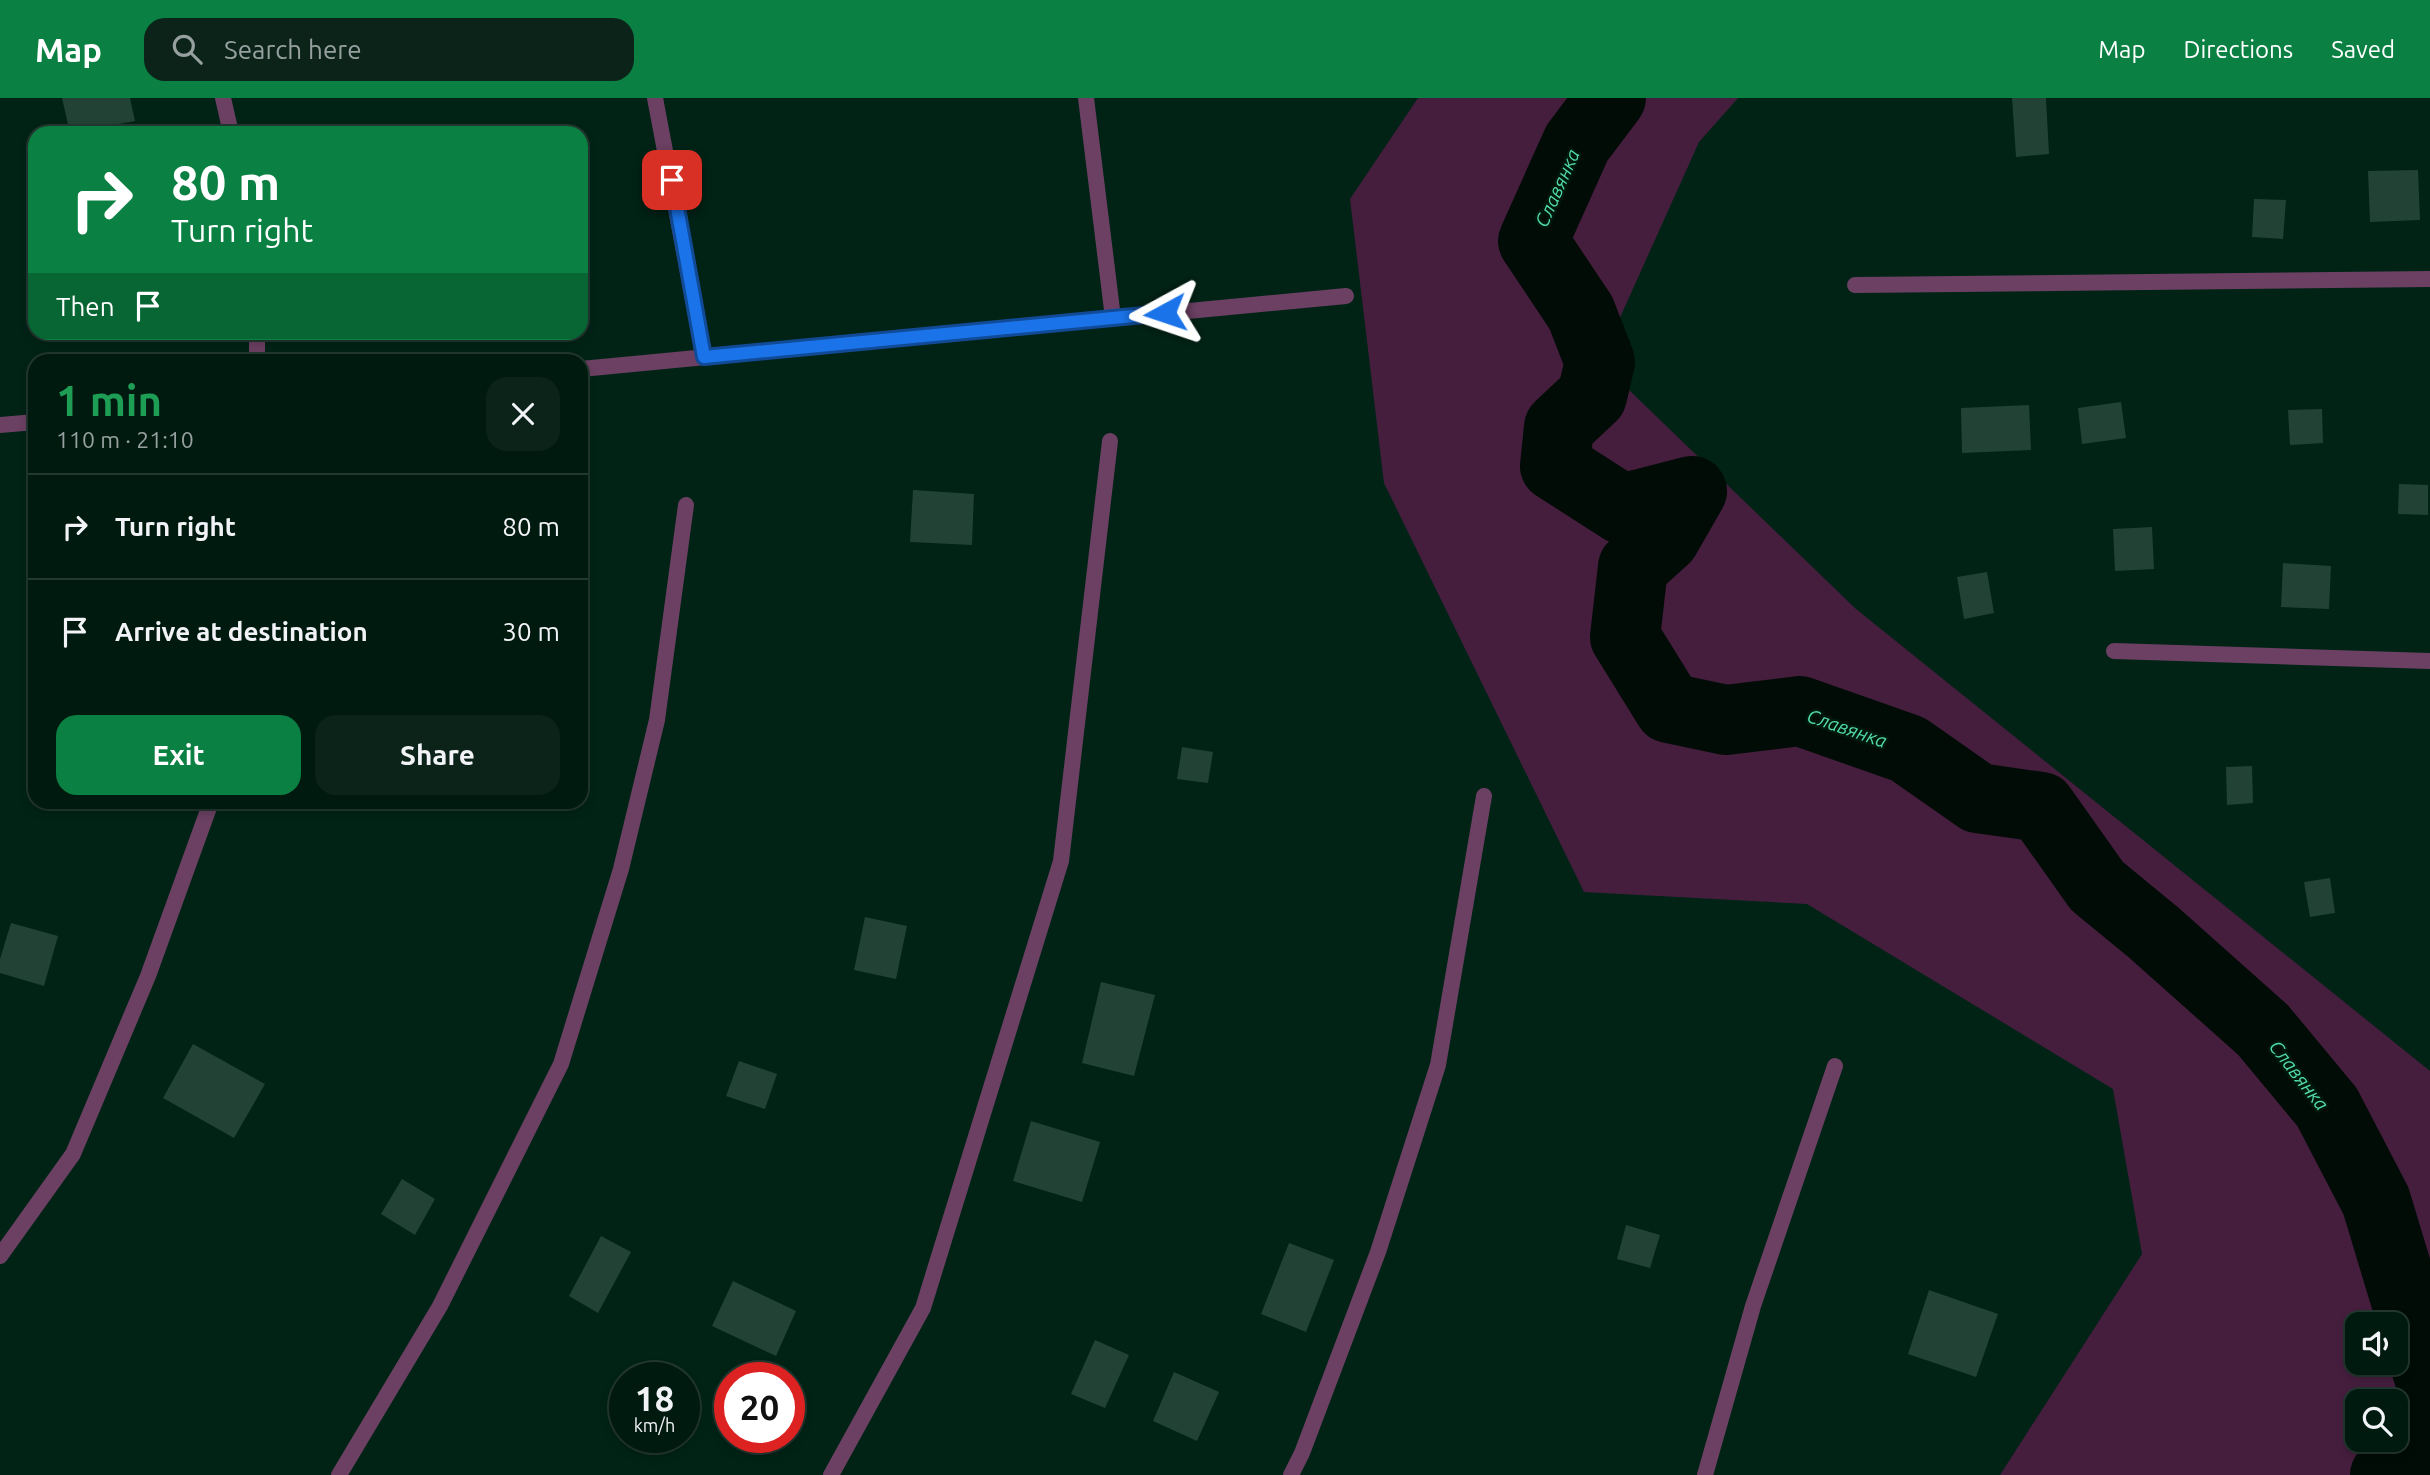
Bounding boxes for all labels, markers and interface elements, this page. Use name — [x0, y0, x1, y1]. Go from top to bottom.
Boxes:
search box — [144, 18, 634, 81]
icon: search — [168, 30, 206, 68]
text: Map — [35, 31, 102, 68]
text: Search here — [224, 35, 362, 64]
text: Map — [2098, 36, 2145, 63]
text: Directions — [2183, 36, 2293, 63]
text: Saved — [2331, 36, 2395, 63]
water label: Славянка — [1530, 146, 1584, 230]
pin — [642, 150, 702, 210]
icon: right — [56, 154, 147, 245]
text: 80 m — [171, 154, 280, 209]
icon: arrive — [653, 161, 691, 199]
text: Turn right — [171, 212, 313, 248]
position arrow — [1128, 276, 1202, 350]
icon: arrive — [129, 287, 167, 325]
text: Then — [56, 292, 115, 321]
text: 1 min — [56, 377, 162, 424]
button: close — [486, 377, 560, 451]
text: 110 m · 21:10 — [56, 427, 194, 452]
icon: right — [56, 508, 94, 546]
text: Turn right — [115, 512, 236, 541]
text: 80 m — [502, 512, 560, 541]
icon: arrive — [56, 613, 94, 651]
text: Arrive at destination — [115, 617, 368, 646]
text: 30 m — [502, 617, 560, 646]
water label: Славянка — [1804, 704, 1890, 752]
button: Exit — [56, 715, 301, 795]
button: Share — [315, 715, 560, 795]
water label: Славянка — [2265, 1036, 2333, 1114]
map controls — [2345, 1312, 2408, 1452]
button: sound — [2345, 1312, 2408, 1375]
speed limit sign: 20 — [714, 1362, 805, 1453]
text: 18 — [635, 1378, 674, 1418]
button: search — [2345, 1389, 2408, 1452]
text: km/h — [634, 1415, 675, 1435]

